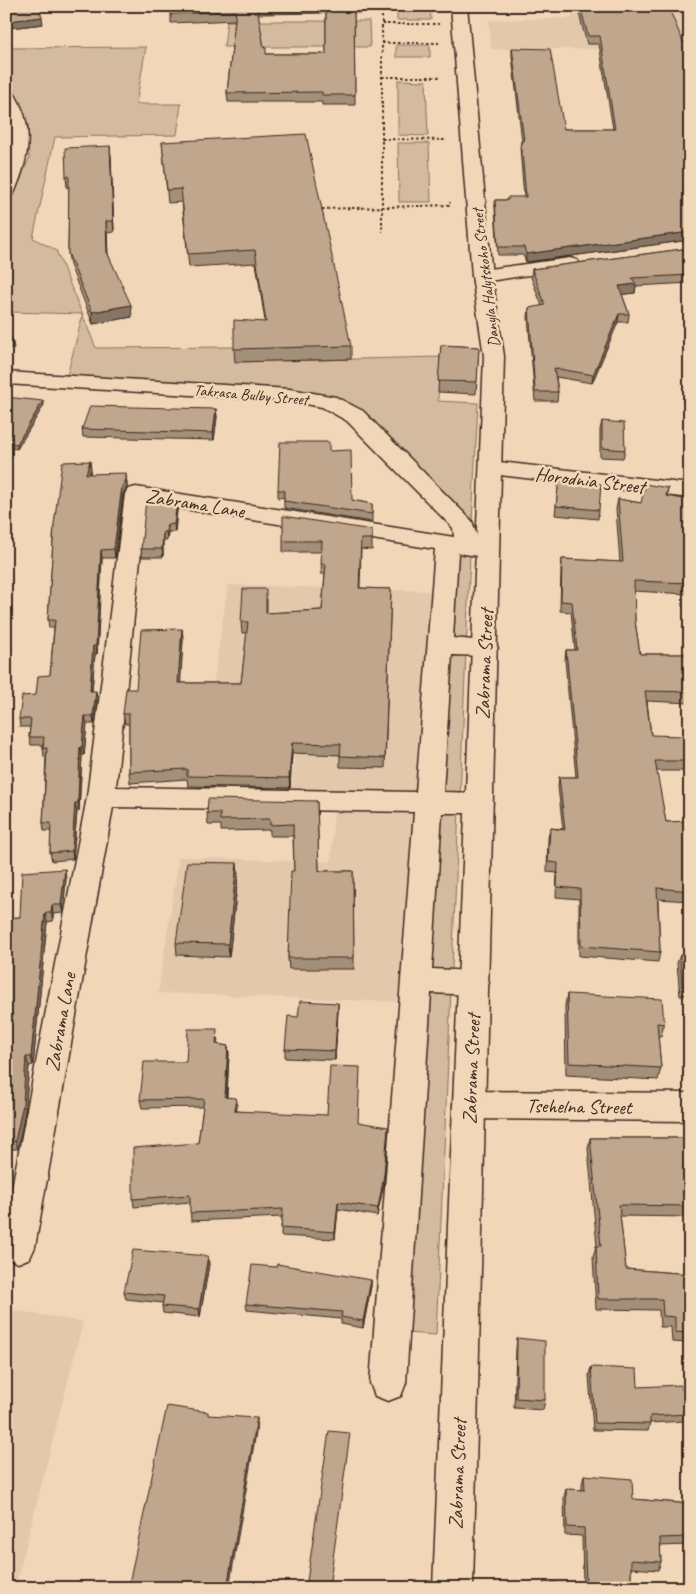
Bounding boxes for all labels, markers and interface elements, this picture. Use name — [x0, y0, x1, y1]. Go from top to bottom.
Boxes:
street label: Danyla Halytskoho Street — [467, 205, 504, 348]
street label: Takrasa Bulby Street — [193, 380, 312, 410]
street label: Horodnia Street — [534, 461, 650, 500]
street label: Zabrama Lane — [144, 483, 248, 524]
street label: Zabrama Street — [470, 605, 499, 720]
street label: Zabrama Lane — [40, 969, 82, 1073]
street label: Zabrama Street — [457, 1010, 486, 1125]
street label: Tsehelna Street — [526, 1093, 634, 1120]
street label: Zabrama Street — [443, 1415, 472, 1530]

